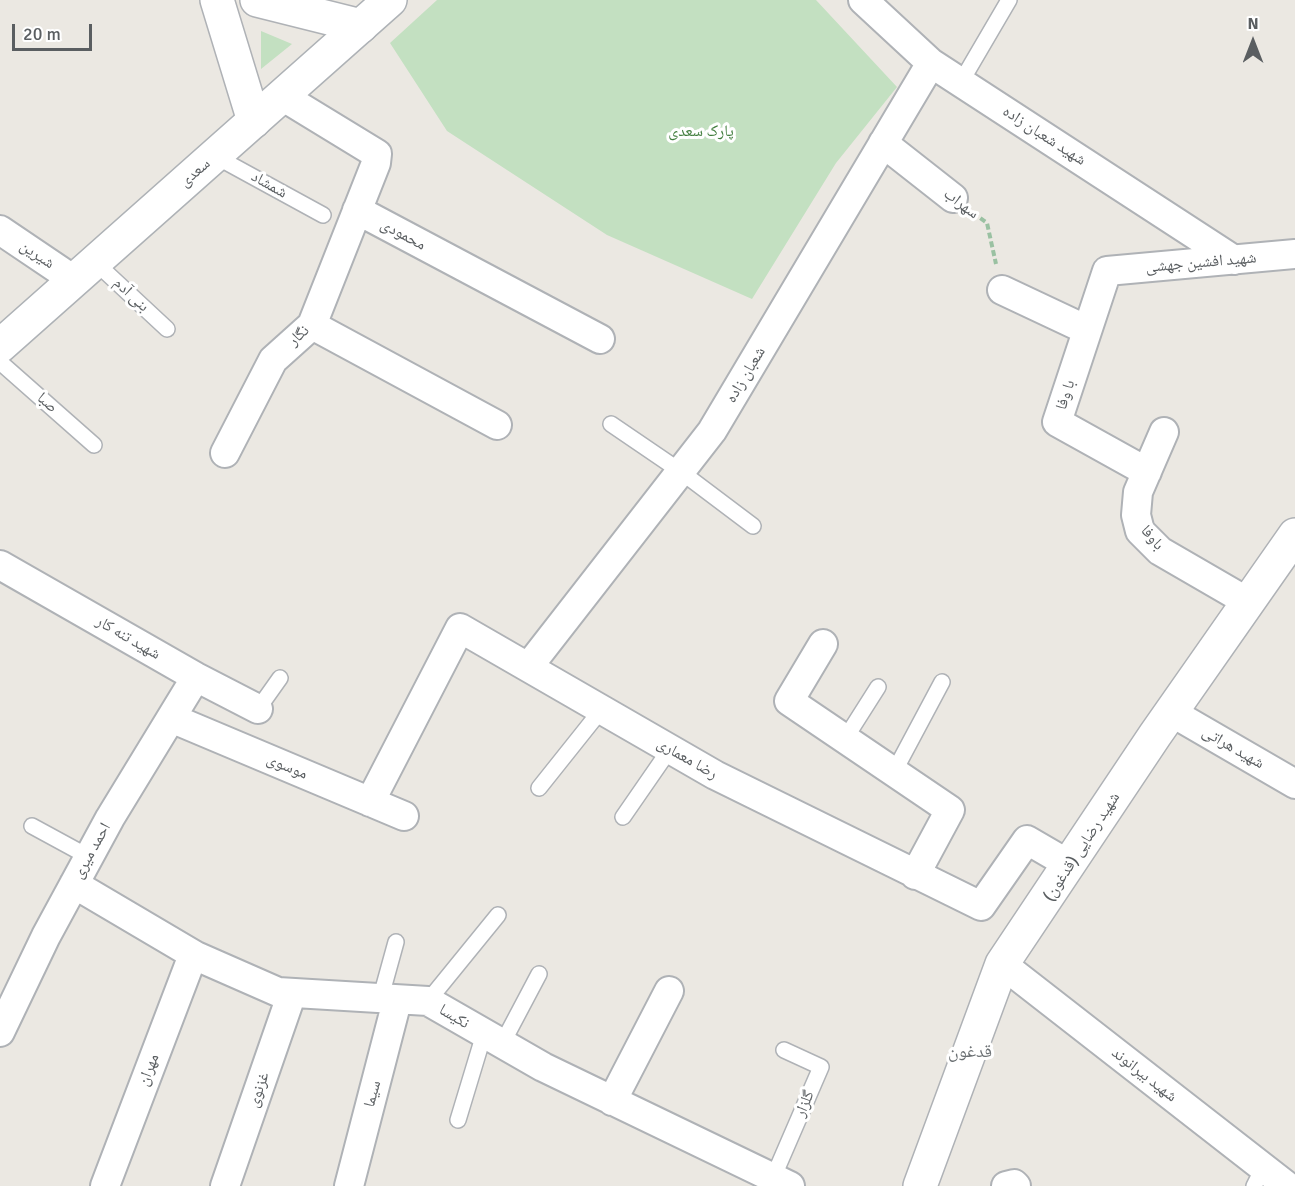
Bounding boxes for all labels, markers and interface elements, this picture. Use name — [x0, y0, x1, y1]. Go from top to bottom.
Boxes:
scale bar — [15, 12, 94, 50]
north arrow — [1223, 12, 1283, 72]
text: N — [1247, 14, 1259, 34]
text: 20 m — [23, 23, 61, 45]
street label: شهید شعبان زاده — [999, 102, 1089, 170]
park label: پارک سعدی — [668, 122, 734, 142]
street label: سعدی — [176, 154, 214, 192]
street label: شمشاد — [248, 167, 290, 203]
street label: سهراب — [940, 185, 982, 223]
street label: محمودی — [377, 215, 429, 255]
street label: شیرین — [16, 237, 58, 273]
street label: شهید افشین جهشی — [1145, 249, 1257, 277]
street label: بنی آدم — [109, 274, 153, 316]
street label: نگار — [284, 321, 314, 351]
street label: شعبان زاده — [722, 344, 770, 406]
street label: با وفا — [1052, 378, 1080, 412]
street label: صبا — [33, 389, 61, 417]
street label: باوفا — [1136, 522, 1168, 554]
street label: شهید تنه کار — [92, 612, 164, 664]
street label: شهید هراتی — [1199, 723, 1267, 773]
street label: رضا معماری — [653, 734, 721, 784]
street label: موسوی — [264, 750, 310, 784]
street label: (قدغون) شهید رضایی — [1040, 789, 1124, 905]
street label: احمد میری — [69, 820, 115, 882]
street label: نکیسا — [435, 1000, 473, 1034]
district label: قدغون — [948, 1041, 992, 1063]
street label: شهید بیرانوند — [1107, 1043, 1181, 1107]
street label: مهران — [134, 1051, 164, 1089]
street label: غزنوی — [244, 1070, 274, 1110]
street label: سیما — [360, 1079, 386, 1109]
street label: گلزار — [791, 1088, 819, 1120]

